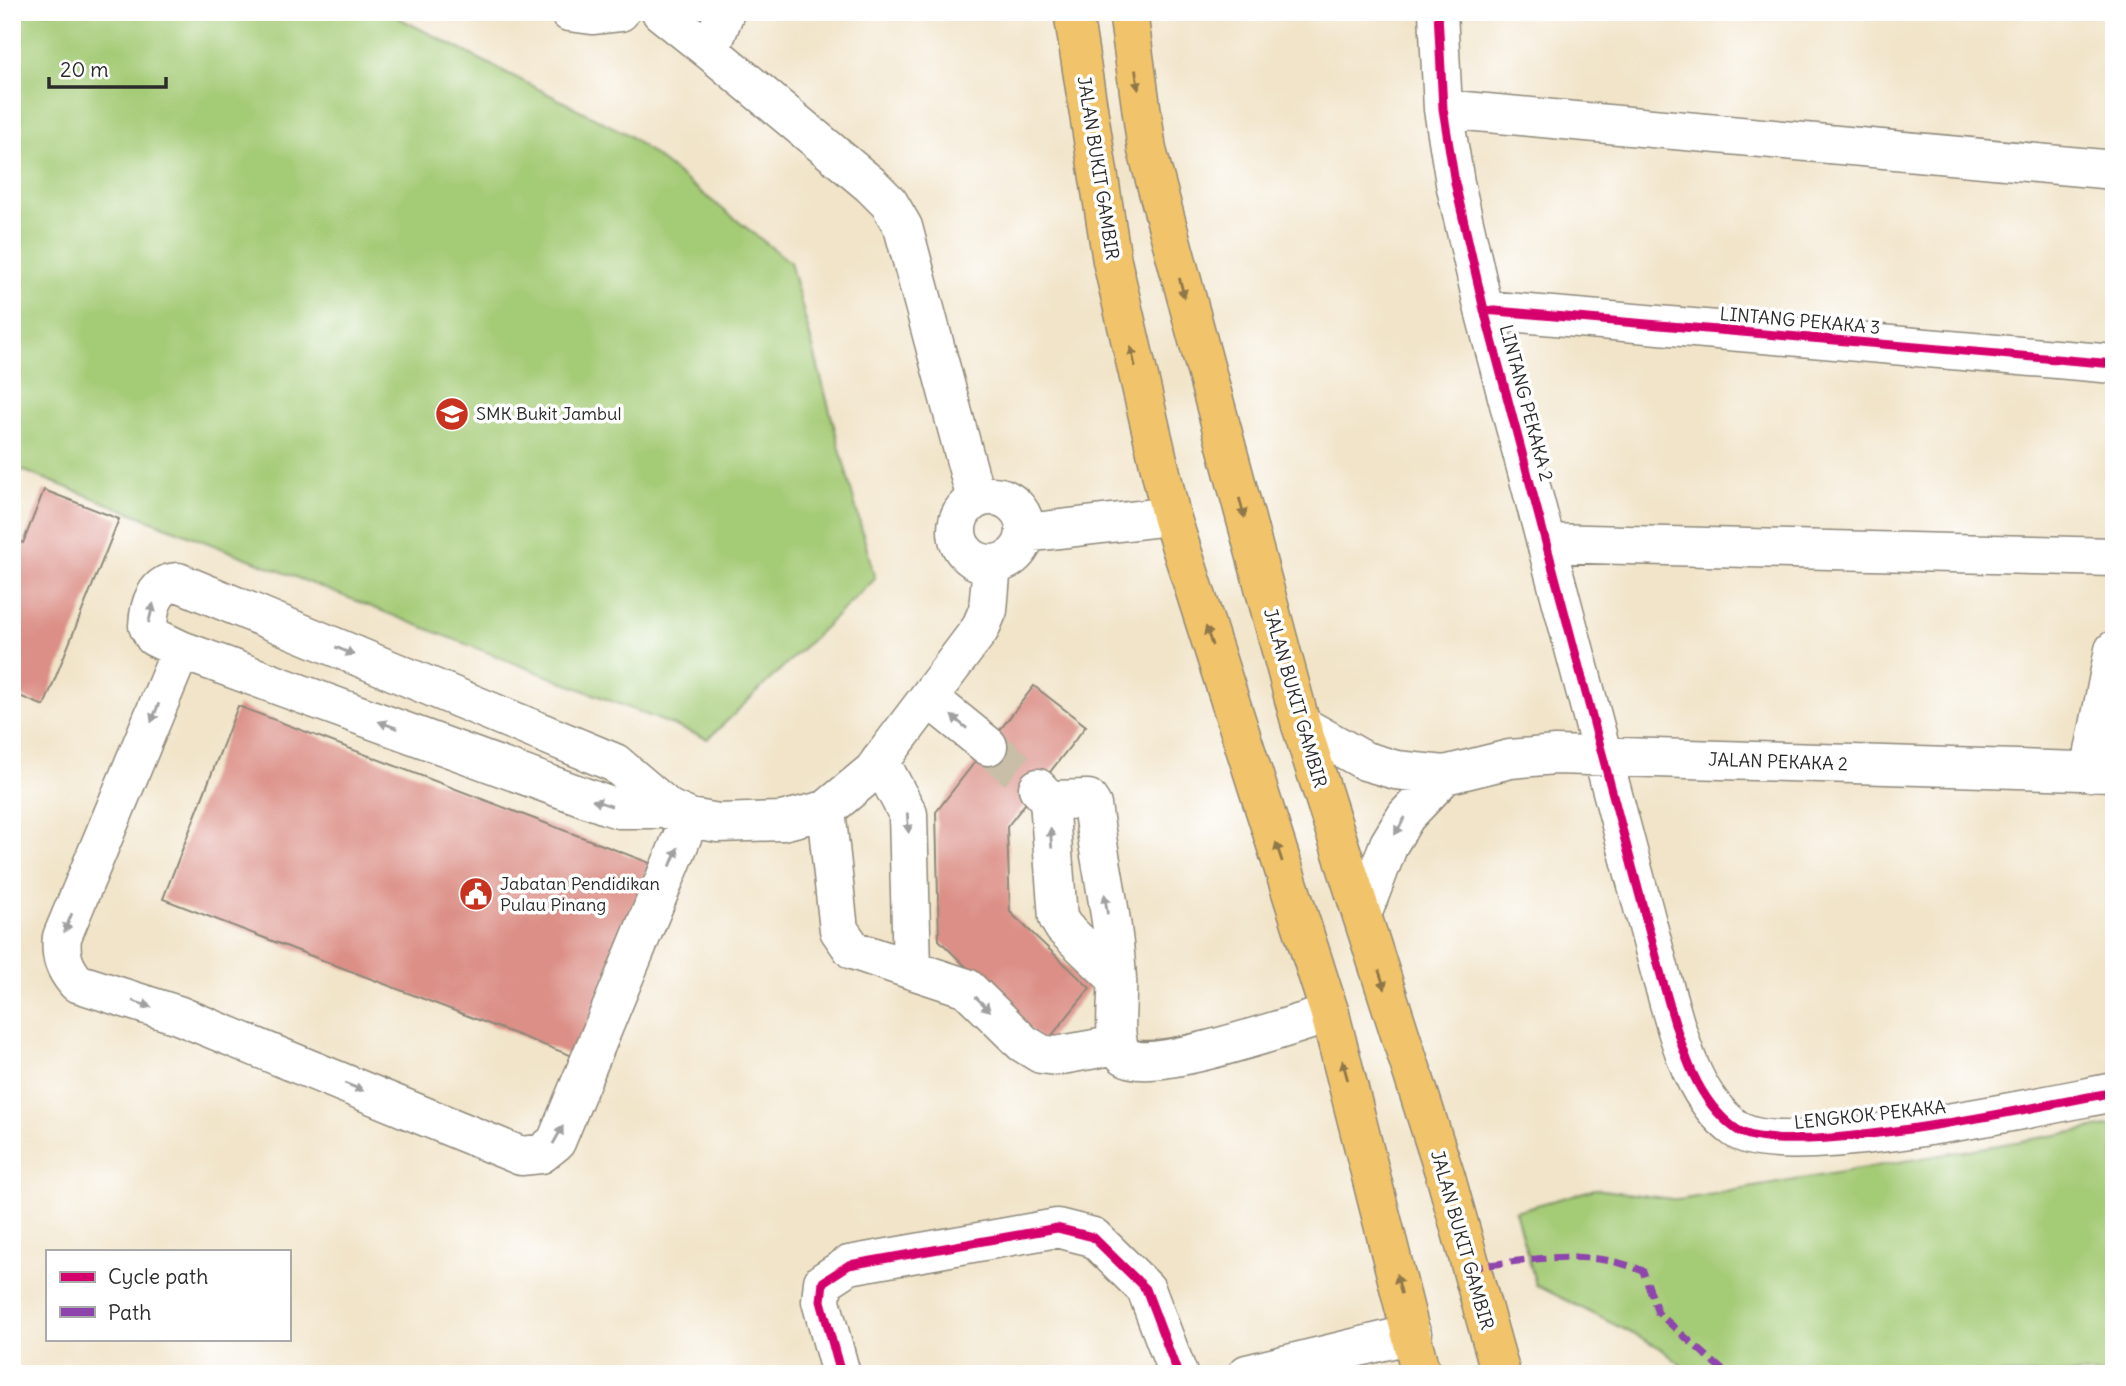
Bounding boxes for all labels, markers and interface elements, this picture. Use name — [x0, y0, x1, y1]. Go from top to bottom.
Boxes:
scale bar — [49, 46, 166, 90]
text: 20 m — [60, 56, 109, 83]
one-way arrow — [1132, 69, 1143, 91]
street label: JALAN BUKIT GAMBIR — [1073, 74, 1124, 261]
one-way arrow — [1177, 278, 1188, 300]
street label: LINTANG PEKAKA 3 — [1719, 302, 1881, 339]
street label: LINTANG PEKAKA 2 — [1495, 322, 1558, 484]
one-way arrow — [1128, 346, 1139, 368]
school or university icon: SMK Bukit Jambul — [433, 395, 471, 433]
place label: SMK Bukit Jambul — [476, 402, 622, 425]
one-way arrow — [1238, 498, 1248, 519]
one-way arrow — [146, 602, 157, 624]
street label: JALAN BUKIT GAMBIR — [1259, 605, 1332, 790]
one-way arrow — [1204, 625, 1214, 646]
one-way arrow — [334, 645, 355, 656]
one-way arrow — [149, 703, 161, 723]
one-way arrow — [950, 715, 968, 730]
one-way arrow — [378, 720, 399, 731]
street label: JALAN PEKAKA 2 — [1708, 748, 1848, 775]
one-way arrow — [591, 797, 612, 808]
one-way arrow — [903, 812, 914, 834]
one-way arrow — [1393, 817, 1406, 836]
one-way arrow — [1046, 826, 1057, 848]
one-way arrow — [1273, 842, 1283, 863]
one-way arrow — [669, 847, 680, 868]
place label: Jabatan Pendidikan Pulau Pinang — [500, 872, 660, 916]
public building icon: Jabatan Pendidikan Pulau Pinang — [457, 875, 495, 913]
one-way arrow — [1101, 893, 1112, 915]
one-way arrow — [62, 913, 74, 933]
one-way arrow — [1378, 970, 1388, 991]
one-way arrow — [974, 995, 991, 1011]
one-way arrow — [132, 999, 153, 1009]
one-way arrow — [1339, 1059, 1350, 1081]
one-way arrow — [343, 1082, 364, 1093]
street label: LENGKOK PEKAKA — [1793, 1095, 1947, 1134]
one-way arrow — [552, 1125, 564, 1144]
street label: JALAN BUKIT GAMBIR — [1426, 1147, 1499, 1332]
legend — [46, 1250, 290, 1340]
text: Cycle path — [108, 1263, 208, 1290]
one-way arrow — [1393, 1272, 1404, 1294]
text: Path — [108, 1299, 151, 1326]

